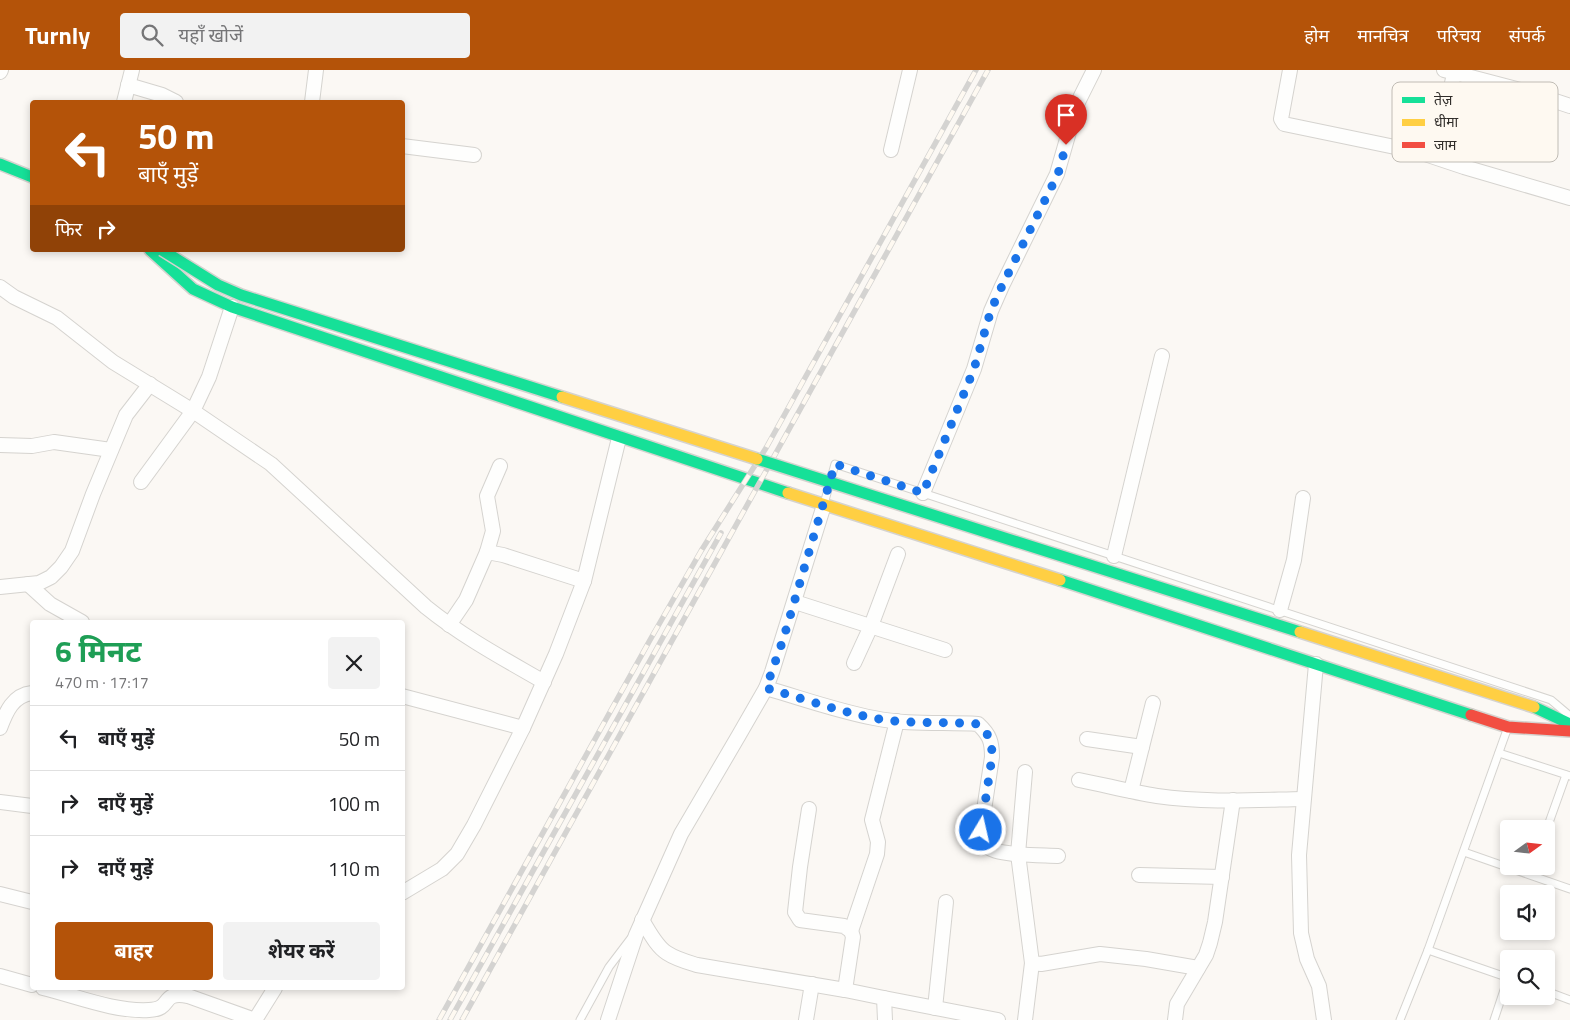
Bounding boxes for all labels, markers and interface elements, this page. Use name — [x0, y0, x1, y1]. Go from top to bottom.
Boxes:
search box — [120, 13, 470, 58]
text: Turnly — [25, 17, 90, 53]
text: यहाँ खोजें — [178, 20, 243, 49]
icon: search — [138, 21, 166, 49]
text: होम — [1304, 22, 1329, 49]
text: मानचित्र — [1357, 22, 1409, 49]
text: परिचय — [1437, 22, 1481, 49]
text: संपर्क — [1509, 22, 1545, 49]
legend — [1392, 82, 1558, 162]
text: तेज़ — [1434, 89, 1453, 110]
pin — [1045, 94, 1087, 145]
icon: arrive — [1052, 101, 1080, 129]
text: 50 m — [138, 109, 214, 163]
text: धीमा — [1434, 111, 1459, 132]
icon: left — [55, 120, 120, 185]
text: जाम — [1434, 134, 1457, 155]
text: बाएँ मुड़ें — [138, 157, 198, 191]
text: फिर — [55, 214, 82, 243]
icon: right — [92, 215, 120, 243]
text: 6 मिनट — [55, 628, 141, 674]
button: close — [328, 637, 380, 689]
text: 470 m · 17:17 — [55, 670, 149, 694]
text: बाएँ मुड़ें — [98, 723, 154, 752]
icon: left — [55, 724, 83, 752]
text: 50 m — [339, 724, 380, 753]
text: दाएँ मुड़ें — [98, 788, 153, 817]
icon: right — [55, 789, 83, 817]
text: 100 m — [328, 789, 380, 818]
position arrow — [954, 803, 1006, 855]
north arrow — [1500, 820, 1555, 875]
map controls — [1500, 820, 1555, 1005]
text: दाएँ मुड़ें — [98, 853, 153, 882]
icon: right — [55, 854, 83, 882]
text: 110 m — [328, 854, 380, 883]
button: sound — [1500, 885, 1555, 940]
button: बाहर — [55, 922, 213, 980]
button: शेयर करें — [223, 922, 380, 980]
button: search — [1500, 950, 1555, 1005]

